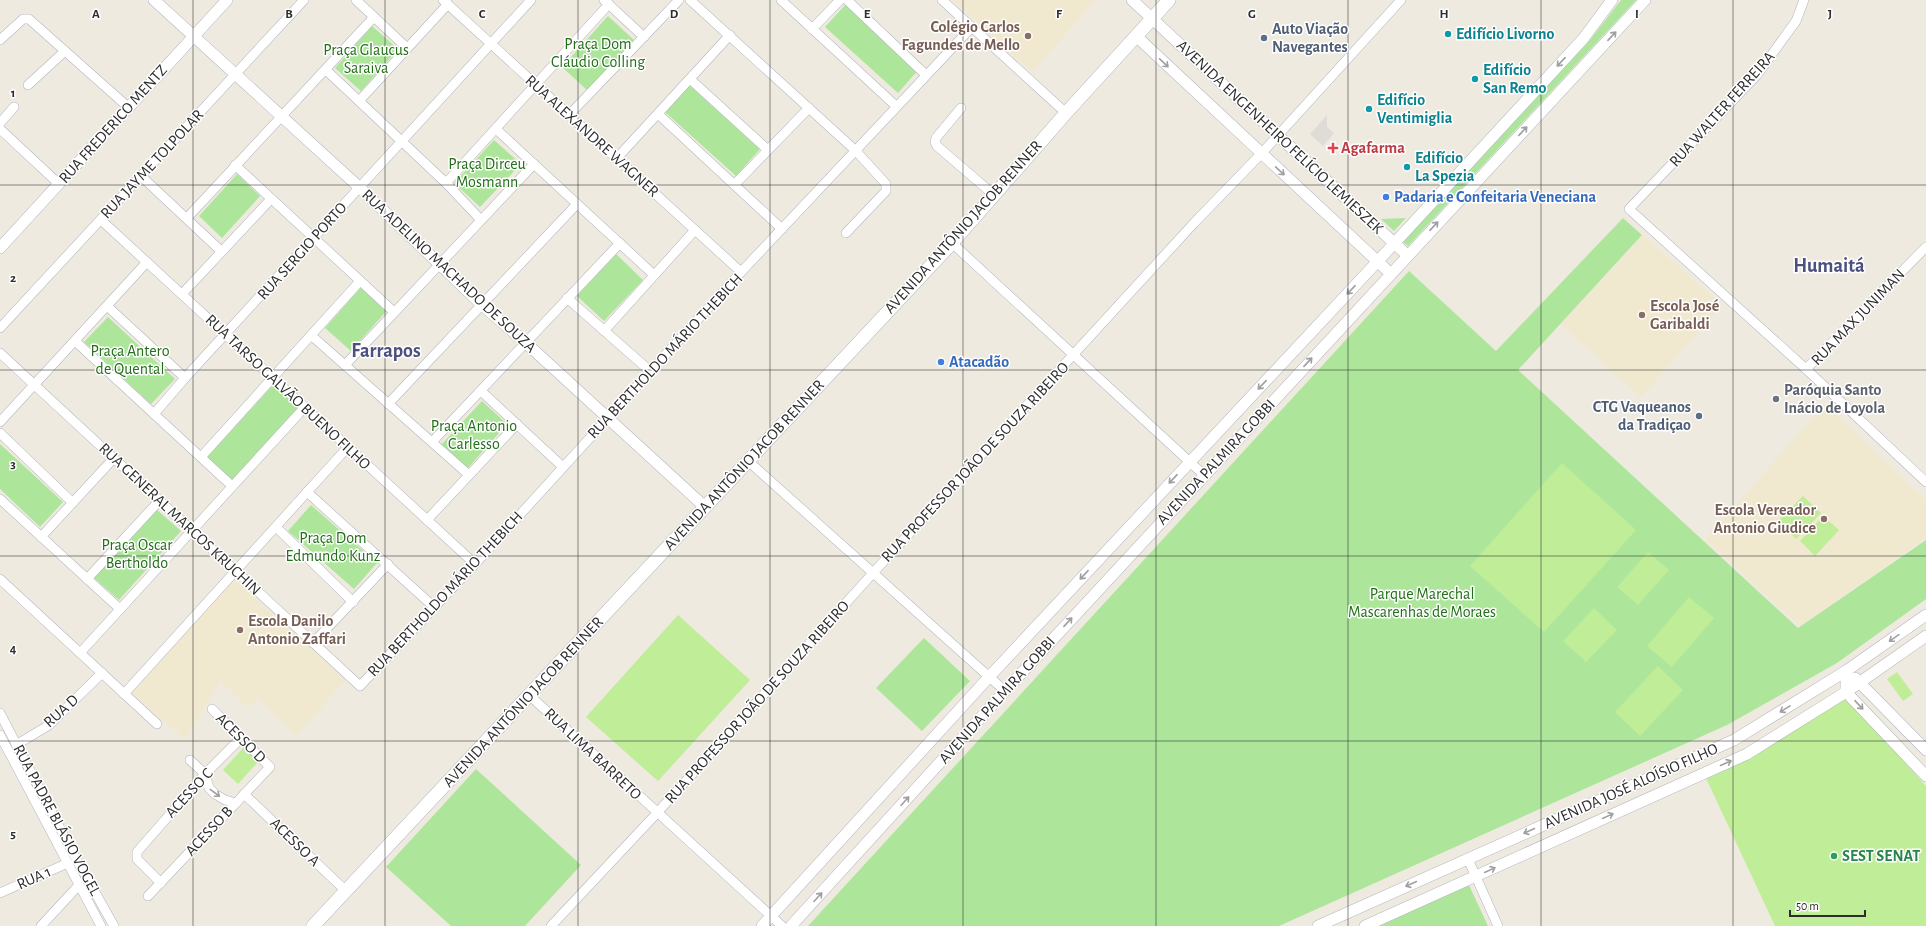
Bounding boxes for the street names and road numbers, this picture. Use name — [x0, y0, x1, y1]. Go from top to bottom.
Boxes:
street label: AVENIDA ENGENHEIRO FELÍCIO LEMIESZEK — [1174, 36, 1388, 237]
street label: RUA WALTER FERREIRA — [1666, 48, 1778, 170]
street label: RUA FREDERICO MENTZ — [56, 62, 170, 186]
street label: RUA ALEXANDRE WAGNER — [522, 72, 662, 200]
street label: RUA JAYME TOLPOLAR — [98, 106, 206, 222]
street label: AVENIDA ANTÔNIO JACOB RENNER — [880, 136, 1045, 317]
street label: RUA ADELINO MACHADO DE SOUZA — [359, 186, 539, 356]
street label: RUA SERGIO PORTO — [254, 199, 350, 303]
street label: RUA MAX JUNIMAN — [1808, 266, 1908, 368]
street label: RUA BERTHOLDO MÁRIO THEBICH — [583, 269, 746, 442]
street label: RUA TARSO GALVÃO BUENO FILHO — [202, 310, 375, 473]
street label: RUA PROFESSOR JOÃO DE SOUZA RIBEIRO — [877, 358, 1072, 565]
street label: AVENIDA ANTÔNIO JACOB RENNER — [659, 375, 827, 553]
street label: AVENIDA PALMIRA GOBBI — [1154, 396, 1278, 528]
street label: RUA GENERAL MARCOS KRUCHIN — [96, 440, 264, 598]
street label: RUA BERTHOLDO MÁRIO THEBICH — [363, 507, 526, 680]
street label: RUA PROFESSOR JOÃO DE SOUZA RIBEIRO — [660, 596, 852, 806]
street label: AVENIDA ANTÔNIO JACOB RENNER — [438, 612, 606, 790]
street label: AVENIDA PALMIRA GOBBI — [936, 633, 1058, 767]
street label: RUA D — [41, 691, 81, 731]
street label: RUA LIMA BARRETO — [541, 705, 645, 803]
street label: ACESSO D — [213, 710, 269, 766]
street label: AVENIDA JOSÉ ALOÍSIO FILHO — [1541, 739, 1720, 832]
street label: RUA PADRE BLÁSIO VOGEL — [10, 741, 105, 898]
street label: ACESSO C — [162, 765, 216, 821]
street label: ACESSO B — [182, 803, 236, 859]
street label: ACESSO A — [267, 815, 323, 869]
street label: RUA 1 — [14, 863, 54, 893]

